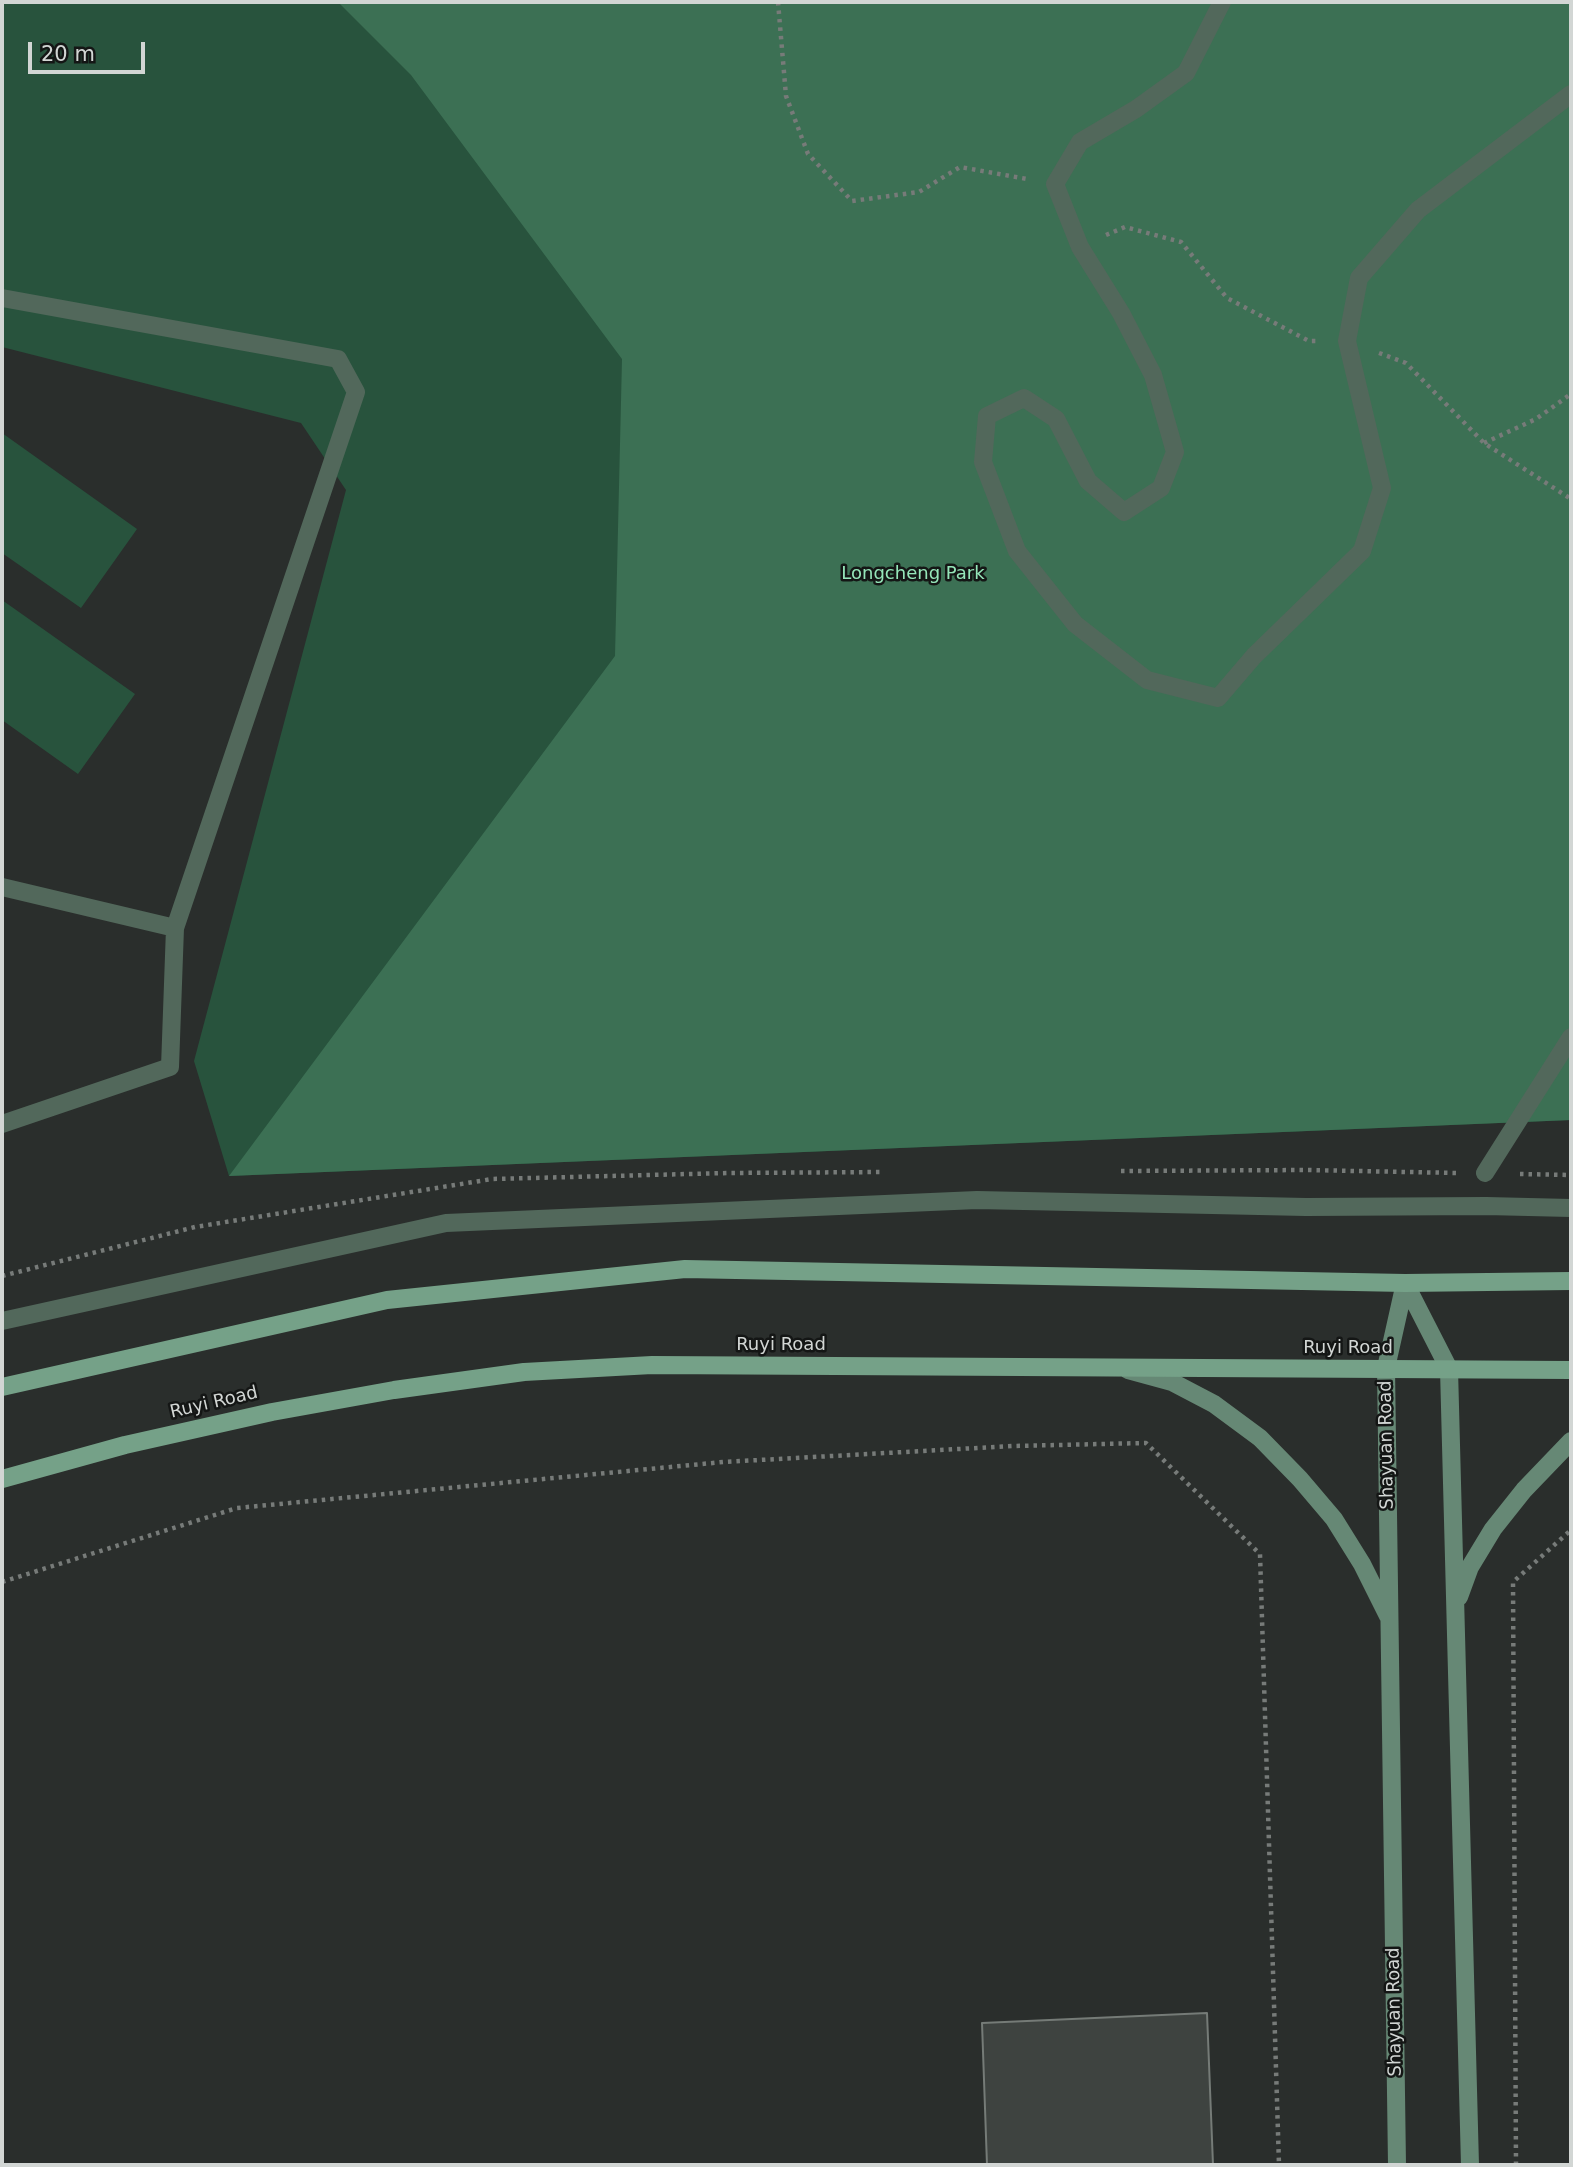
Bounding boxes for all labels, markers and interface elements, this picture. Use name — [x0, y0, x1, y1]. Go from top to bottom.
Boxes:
scale bar — [32, 28, 149, 72]
text: 20 m — [41, 42, 95, 66]
park label: Longcheng Park — [841, 563, 985, 585]
street label: Ruyi Road — [736, 1334, 826, 1356]
street label: Ruyi Road — [1303, 1337, 1393, 1359]
street label: Shayuan Road — [1375, 1380, 1399, 1510]
street label: Ruyi Road — [168, 1382, 260, 1424]
street label: Shayuan Road — [1383, 1947, 1407, 2077]

